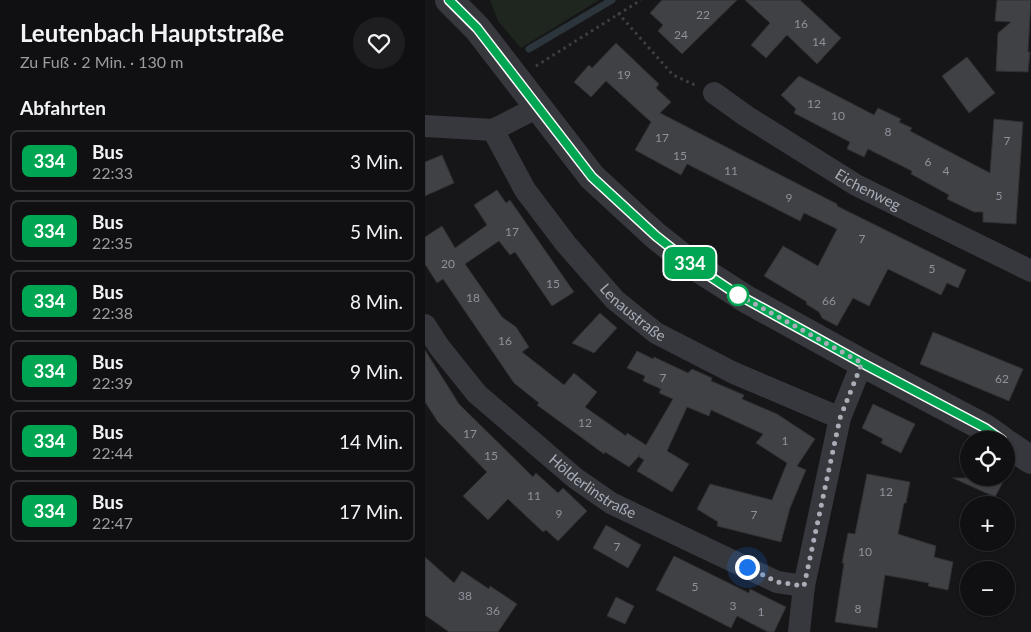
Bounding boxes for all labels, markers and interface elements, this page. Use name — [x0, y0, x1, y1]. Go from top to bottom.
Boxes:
house number: 22 — [696, 7, 710, 22]
house number: 16 — [794, 16, 808, 31]
button: heart — [353, 17, 405, 69]
text: Leutenbach Hauptstraße — [20, 18, 284, 47]
house number: 24 — [674, 27, 688, 42]
house number: 14 — [812, 34, 826, 49]
text: Zu Fuß · 2 Min. · 130 m — [20, 52, 183, 71]
house number: 19 — [617, 67, 631, 82]
text: Abfahrten — [20, 96, 106, 119]
house number: 12 — [807, 96, 821, 111]
house number: 10 — [831, 108, 845, 123]
house number: 8 — [885, 124, 892, 139]
house number: 17 — [655, 130, 669, 145]
house number: 7 — [1004, 133, 1011, 148]
text: Bus — [92, 140, 123, 163]
house number: 15 — [673, 148, 687, 163]
text: 334 — [34, 150, 65, 172]
text: 3 Min. — [350, 150, 403, 173]
house number: 6 — [925, 154, 932, 169]
text: 22:33 — [92, 163, 133, 182]
house number: 11 — [724, 163, 738, 178]
house number: 4 — [943, 163, 950, 178]
street label: Eichenweg — [832, 164, 904, 214]
house number: 5 — [996, 188, 1003, 203]
house number: 9 — [786, 190, 793, 205]
text: Bus — [92, 210, 123, 233]
text: 334 — [34, 220, 65, 242]
text: 5 Min. — [350, 220, 403, 243]
house number: 17 — [505, 224, 519, 239]
house number: 7 — [859, 231, 866, 246]
text: 22:35 — [92, 233, 133, 252]
line badge: 334 — [661, 247, 719, 279]
text: 334 — [674, 252, 706, 274]
house number: 20 — [441, 256, 455, 271]
house number: 5 — [929, 261, 936, 276]
house number: 15 — [546, 276, 560, 291]
street label: Lenaustraße — [597, 279, 669, 344]
text: Bus — [92, 280, 123, 303]
unlabelled marker — [727, 284, 749, 306]
text: 334 — [34, 290, 65, 312]
text: 8 Min. — [350, 290, 403, 313]
house number: 18 — [466, 290, 480, 305]
house number: 66 — [822, 293, 836, 308]
text: 22:38 — [92, 303, 133, 322]
house number: 16 — [498, 333, 512, 348]
text: Bus — [92, 350, 123, 373]
text: 334 — [34, 360, 65, 382]
text: 9 Min. — [350, 360, 403, 383]
house number: 7 — [660, 370, 667, 385]
house number: 62 — [995, 371, 1009, 386]
text: 22:39 — [92, 373, 133, 392]
house number: 12 — [578, 415, 592, 430]
text: Bus — [92, 420, 123, 443]
house number: 17 — [463, 426, 477, 441]
text: 334 — [34, 430, 65, 452]
text: 14 Min. — [339, 430, 403, 453]
map controls — [960, 431, 1015, 616]
button: locate — [960, 431, 1015, 486]
house number: 1 — [782, 433, 789, 448]
text: 22:44 — [92, 443, 133, 462]
house number: 15 — [484, 448, 498, 463]
street label: Hölderlinstraße — [546, 450, 639, 522]
house number: 12 — [879, 484, 893, 499]
house number: 11 — [527, 488, 541, 503]
text: Bus — [92, 490, 123, 513]
button: + — [960, 496, 1015, 551]
text: 334 — [34, 500, 65, 522]
text: 17 Min. — [339, 500, 403, 523]
house number: 9 — [556, 506, 563, 521]
house number: 7 — [751, 507, 758, 522]
text: 22:47 — [92, 513, 133, 532]
house number: 7 — [614, 539, 621, 554]
house number: 10 — [858, 544, 872, 559]
your location — [735, 555, 760, 580]
button: − — [960, 561, 1015, 616]
house number: 5 — [692, 579, 699, 594]
house number: 38 — [458, 588, 472, 603]
house number: 3 — [730, 598, 737, 613]
house number: 8 — [855, 601, 862, 616]
house number: 36 — [486, 603, 500, 618]
house number: 1 — [758, 604, 765, 619]

